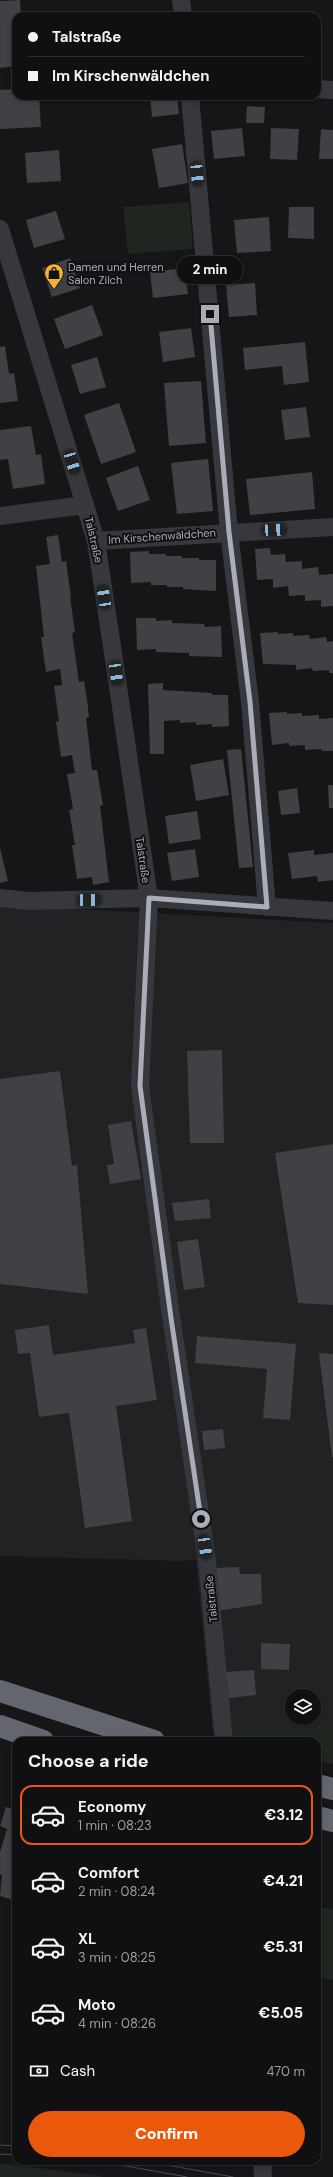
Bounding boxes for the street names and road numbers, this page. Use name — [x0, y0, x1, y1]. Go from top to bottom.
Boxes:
street label: Talstraße — [82, 516, 106, 564]
street label: Im Kirschenwäldchen — [108, 525, 216, 547]
street label: Talstraße — [133, 836, 153, 884]
street label: Talstraße — [202, 1575, 220, 1623]

